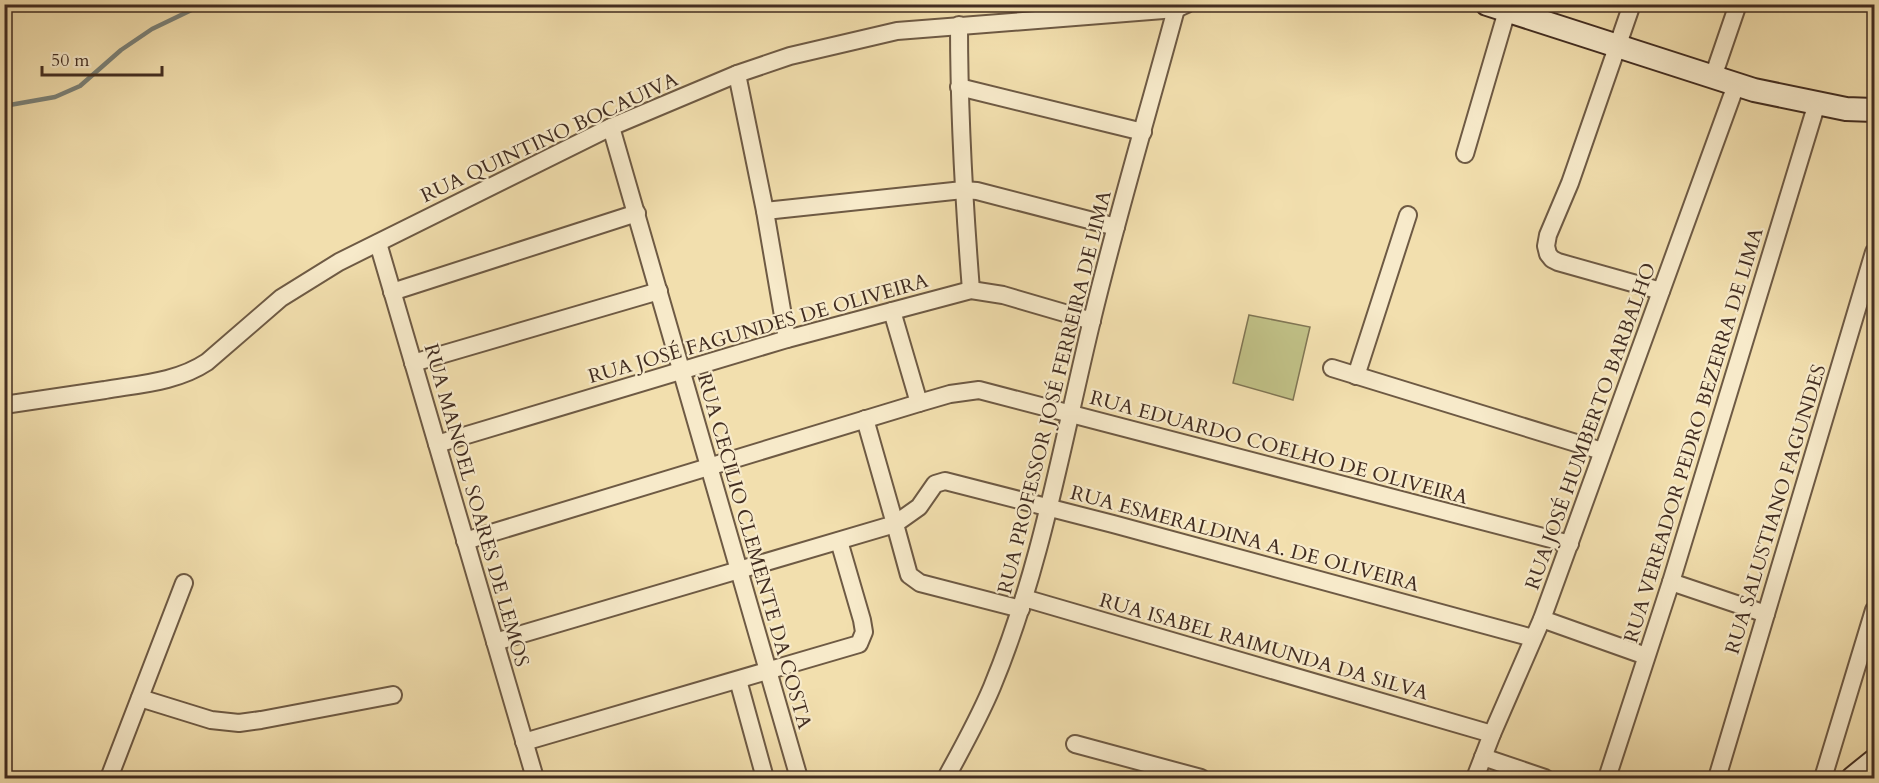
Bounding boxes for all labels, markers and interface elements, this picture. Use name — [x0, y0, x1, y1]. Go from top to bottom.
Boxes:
scale bar — [42, 39, 162, 77]
text: 50 m — [51, 48, 90, 73]
street label: RUA QUINTINO BOCAUIVA — [416, 66, 683, 209]
street label: RUA PROFESSOR JOSÉ FERREIRA DE LIMA — [991, 187, 1118, 597]
street label: RUA VEREADOR PEDRO BEZERRA DE LIMA — [1617, 224, 1770, 646]
street label: RUA JOSÉ HUMBERTO BARBALHO — [1519, 259, 1662, 593]
street label: RUA JOSÉ FAGUNDES DE OLIVEIRA — [585, 267, 932, 390]
street label: RUA MANOEL SOARES DE LEMOS — [417, 341, 536, 670]
street label: RUA SALUSTIANO FAGUNDES — [1719, 361, 1832, 657]
street label: RUA CECILIO CLEMENTE DA COSTA — [691, 370, 819, 733]
street label: RUA EDUARDO COELHO DE OLIVEIRA — [1087, 384, 1472, 511]
street label: RUA ESMERALDINA A. DE OLIVEIRA — [1067, 479, 1423, 598]
street label: RUA ISABEL RAIMUNDA DA SILVA — [1096, 587, 1432, 707]

